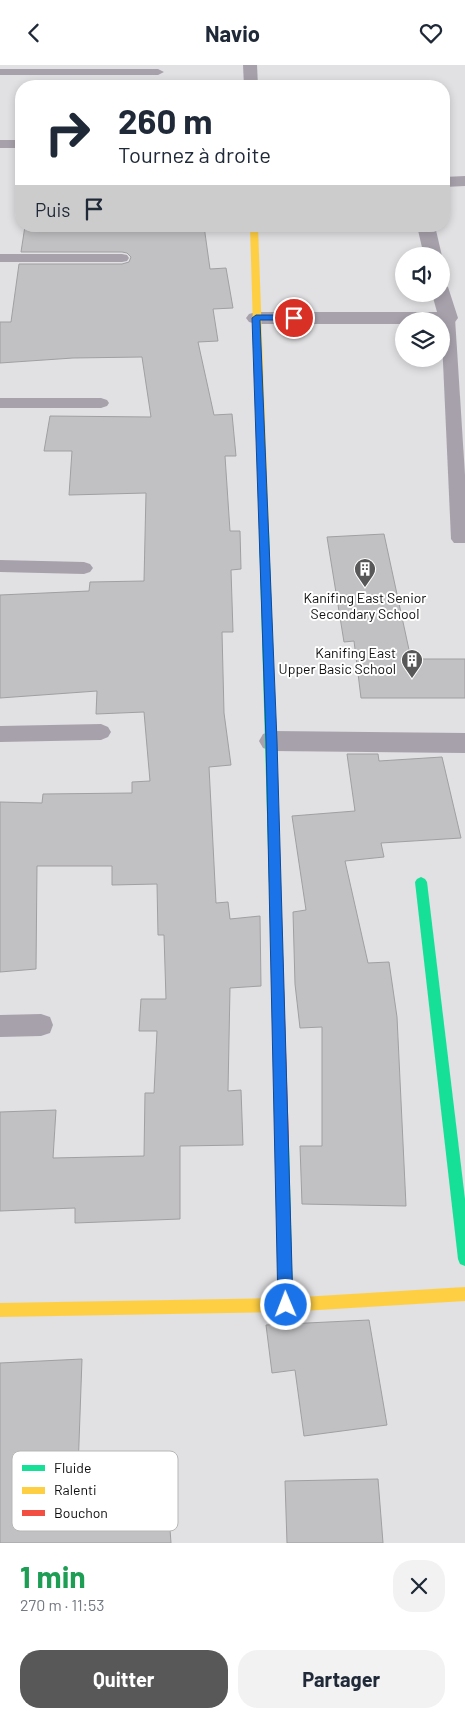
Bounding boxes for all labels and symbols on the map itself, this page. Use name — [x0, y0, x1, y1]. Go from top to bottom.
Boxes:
pin — [273, 297, 315, 339]
building icon: Kanifing East Senior Secondary School — [353, 557, 377, 588]
place label: Kanifing East Senior Secondary School — [304, 589, 426, 622]
place label: Kanifing East Upper Basic School — [279, 644, 396, 677]
building icon: Kanifing East Upper Basic School — [400, 648, 424, 679]
position arrow — [259, 1278, 311, 1330]
legend — [12, 1451, 178, 1531]
text: Fluide — [54, 1459, 91, 1476]
text: Ralenti — [54, 1481, 97, 1498]
text: Bouchon — [54, 1504, 108, 1521]

